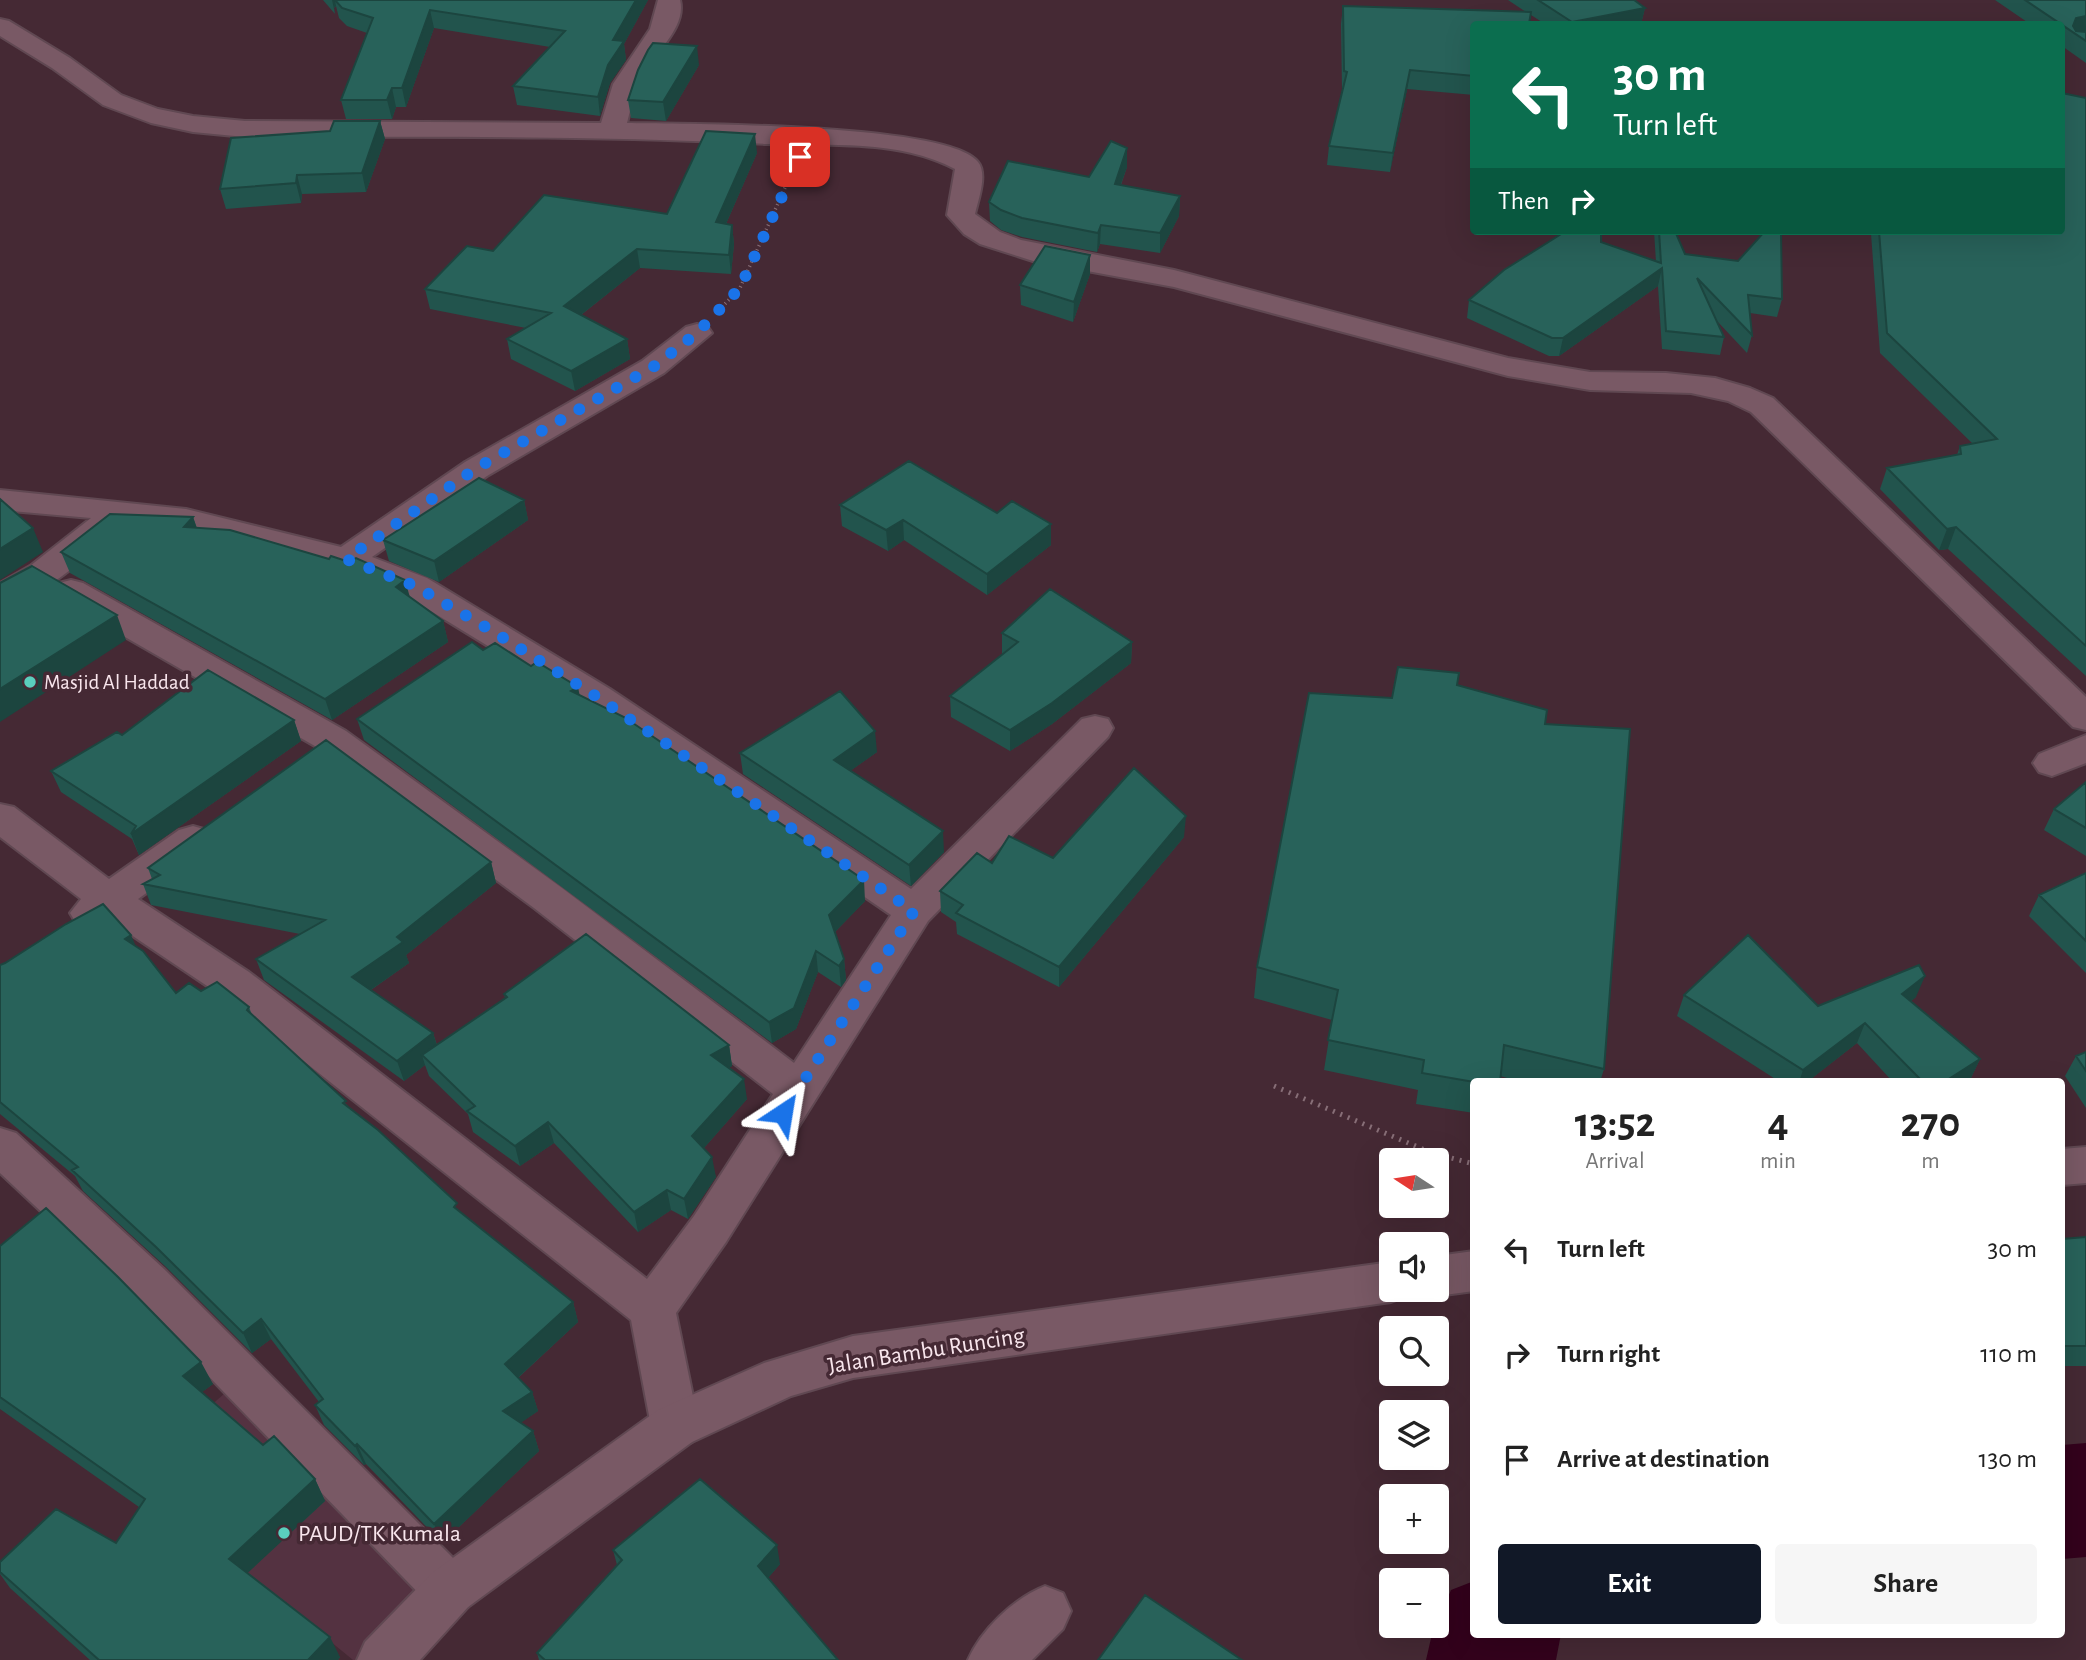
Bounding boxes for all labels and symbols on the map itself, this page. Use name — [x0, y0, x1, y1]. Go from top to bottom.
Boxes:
pin — [770, 127, 830, 187]
place label: Masjid Al Haddad — [44, 672, 190, 693]
marker: Masjid Al Haddad — [22, 674, 38, 690]
position arrow — [746, 1076, 820, 1150]
north arrow — [1379, 1148, 1449, 1218]
street label: Jalan Bambu Runcing — [826, 1324, 1027, 1378]
place label: PAUD/TK Kumala — [298, 1522, 461, 1546]
marker: PAUD/TK Kumala — [276, 1525, 292, 1541]

